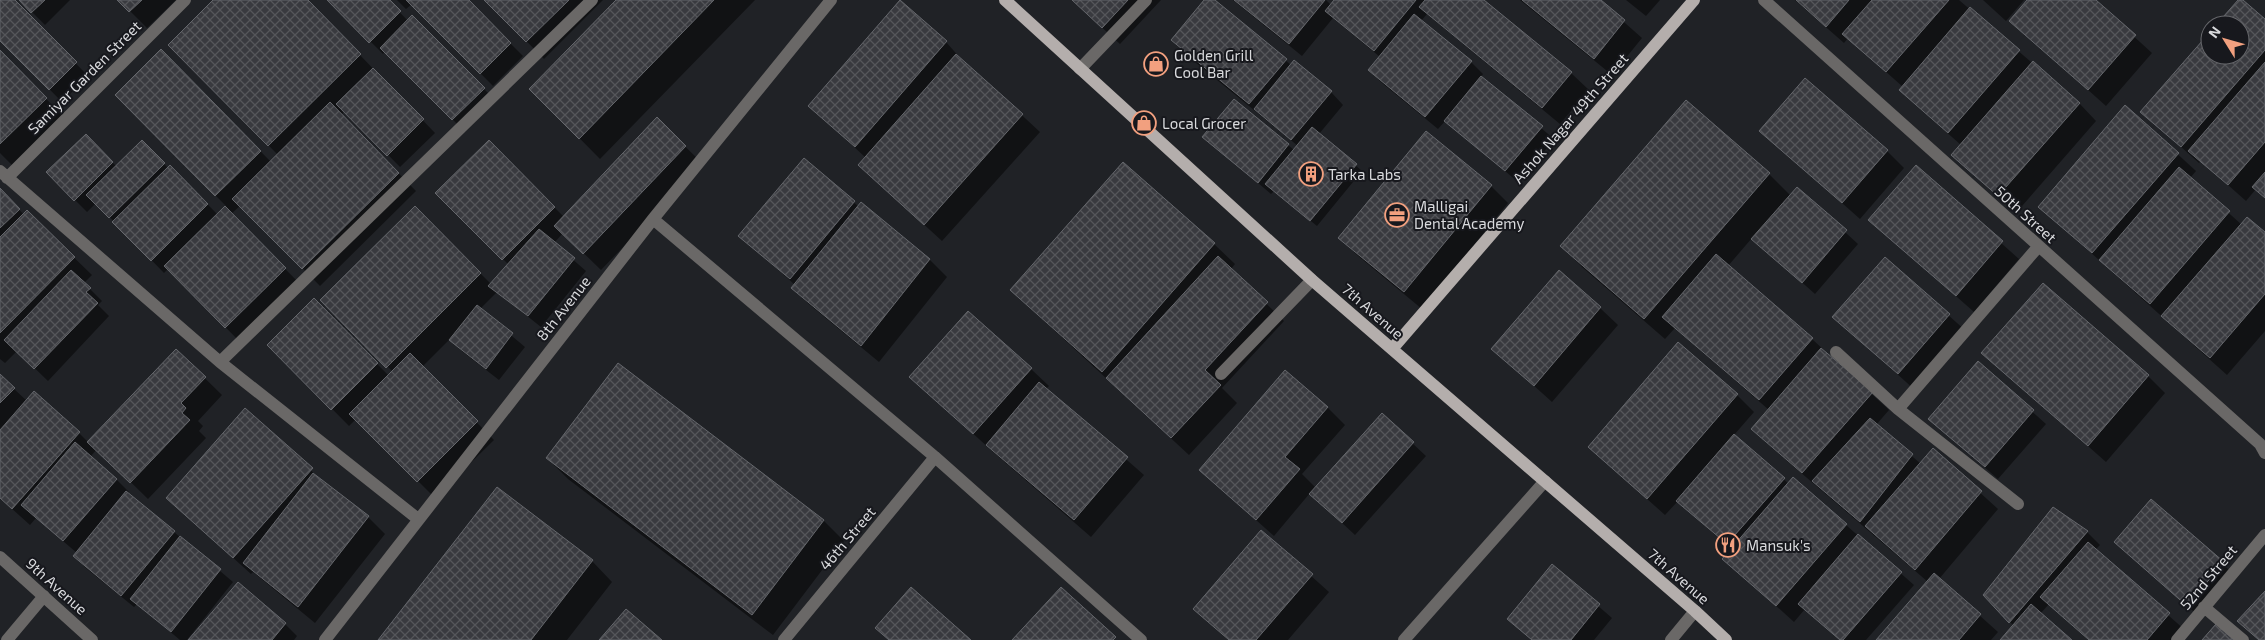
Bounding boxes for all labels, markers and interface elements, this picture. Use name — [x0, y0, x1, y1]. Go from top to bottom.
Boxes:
north arrow — [2200, 15, 2250, 65]
street label: Samiyar Garden Street — [24, 16, 145, 137]
text: N — [2204, 23, 2224, 41]
place label: Golden Grill Cool Bar — [1174, 46, 1254, 81]
street label: Ashok Nagar 49th Street — [1509, 49, 1632, 187]
shop icon: Golden Grill Cool Bar — [1143, 51, 1169, 77]
shop icon: Local Grocer — [1131, 110, 1157, 136]
place label: Local Grocer — [1162, 114, 1246, 132]
building icon: Tarka Labs — [1298, 161, 1324, 187]
place label: Tarka Labs — [1328, 165, 1401, 183]
street label: 50th Street — [1992, 182, 2061, 246]
place label: Malligai Dental Academy — [1414, 197, 1524, 232]
office icon: Malligai Dental Academy — [1384, 202, 1410, 228]
street label: 8th Avenue — [532, 272, 594, 344]
street label: 7th Avenue — [1339, 279, 1407, 343]
street label: 46th Street — [815, 502, 879, 573]
restaurant icon: Mansuk's — [1715, 532, 1741, 558]
place label: Mansuk's — [1746, 536, 1811, 554]
street label: 52nd Street — [2176, 541, 2240, 613]
street label: 7th Avenue — [1645, 544, 1713, 608]
street label: 9th Avenue — [23, 554, 91, 618]

